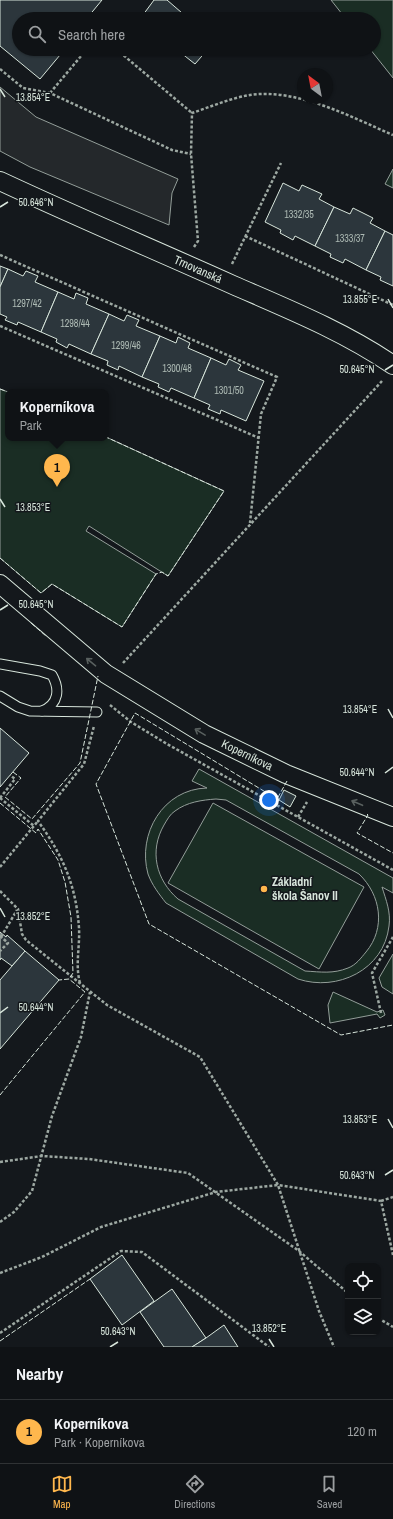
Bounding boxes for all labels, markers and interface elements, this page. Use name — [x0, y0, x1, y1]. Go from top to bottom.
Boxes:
search box — [12, 12, 381, 56]
icon: search — [26, 23, 48, 45]
text: Search here — [58, 24, 125, 45]
north arrow — [297, 68, 333, 104]
text: 13.854°E — [16, 91, 50, 104]
text: 50.646°N — [19, 196, 54, 209]
house number: 1332/35 — [284, 208, 314, 221]
house number: 1333/37 — [335, 232, 365, 245]
street label: Trnovanská — [171, 252, 225, 287]
text: 13.855°E — [343, 293, 377, 306]
house number: 1297/42 — [12, 297, 42, 310]
house number: 1298/44 — [60, 317, 90, 330]
house number: 1299/46 — [111, 339, 141, 352]
house number: 1300/48 — [162, 362, 192, 375]
text: 50.645°N — [340, 363, 375, 376]
house number: 1301/50 — [214, 384, 244, 397]
popup — [5, 389, 109, 441]
text: Koperníkova — [20, 396, 94, 417]
text: Park — [20, 417, 42, 434]
pin: 1 — [44, 454, 70, 487]
text: 13.853°E — [16, 501, 50, 514]
text: 50.645°N — [19, 598, 54, 611]
one-way arrow — [86, 657, 96, 666]
text: 13.854°E — [343, 703, 377, 716]
one-way arrow — [194, 727, 206, 735]
street label: Koperníkova — [219, 736, 276, 775]
text: 50.644°N — [340, 766, 375, 779]
your location — [259, 790, 279, 810]
one-way arrow — [351, 798, 363, 806]
place label: Základní škola Šanov II — [272, 874, 338, 904]
marker: Základní škola Šanov II — [259, 884, 269, 894]
text: 13.852°E — [16, 910, 50, 923]
text: 50.644°N — [19, 1001, 54, 1014]
text: 13.853°E — [343, 1113, 377, 1126]
text: 50.643°N — [340, 1169, 375, 1182]
map controls — [345, 1263, 381, 1335]
button: locate — [345, 1263, 381, 1299]
button: layers — [345, 1299, 381, 1335]
text: 13.852°E — [252, 1322, 286, 1335]
text: 50.643°N — [101, 1325, 136, 1338]
text: Nearby — [16, 1362, 63, 1385]
text: Koperníkova — [54, 1413, 129, 1434]
text: 1 — [26, 1423, 32, 1440]
text: 120 m — [347, 1423, 377, 1440]
text: Park · Koperníkova — [54, 1434, 145, 1451]
tab: Map — [51, 1473, 73, 1511]
tab: Directions — [174, 1473, 215, 1511]
tab: Saved — [317, 1473, 342, 1511]

